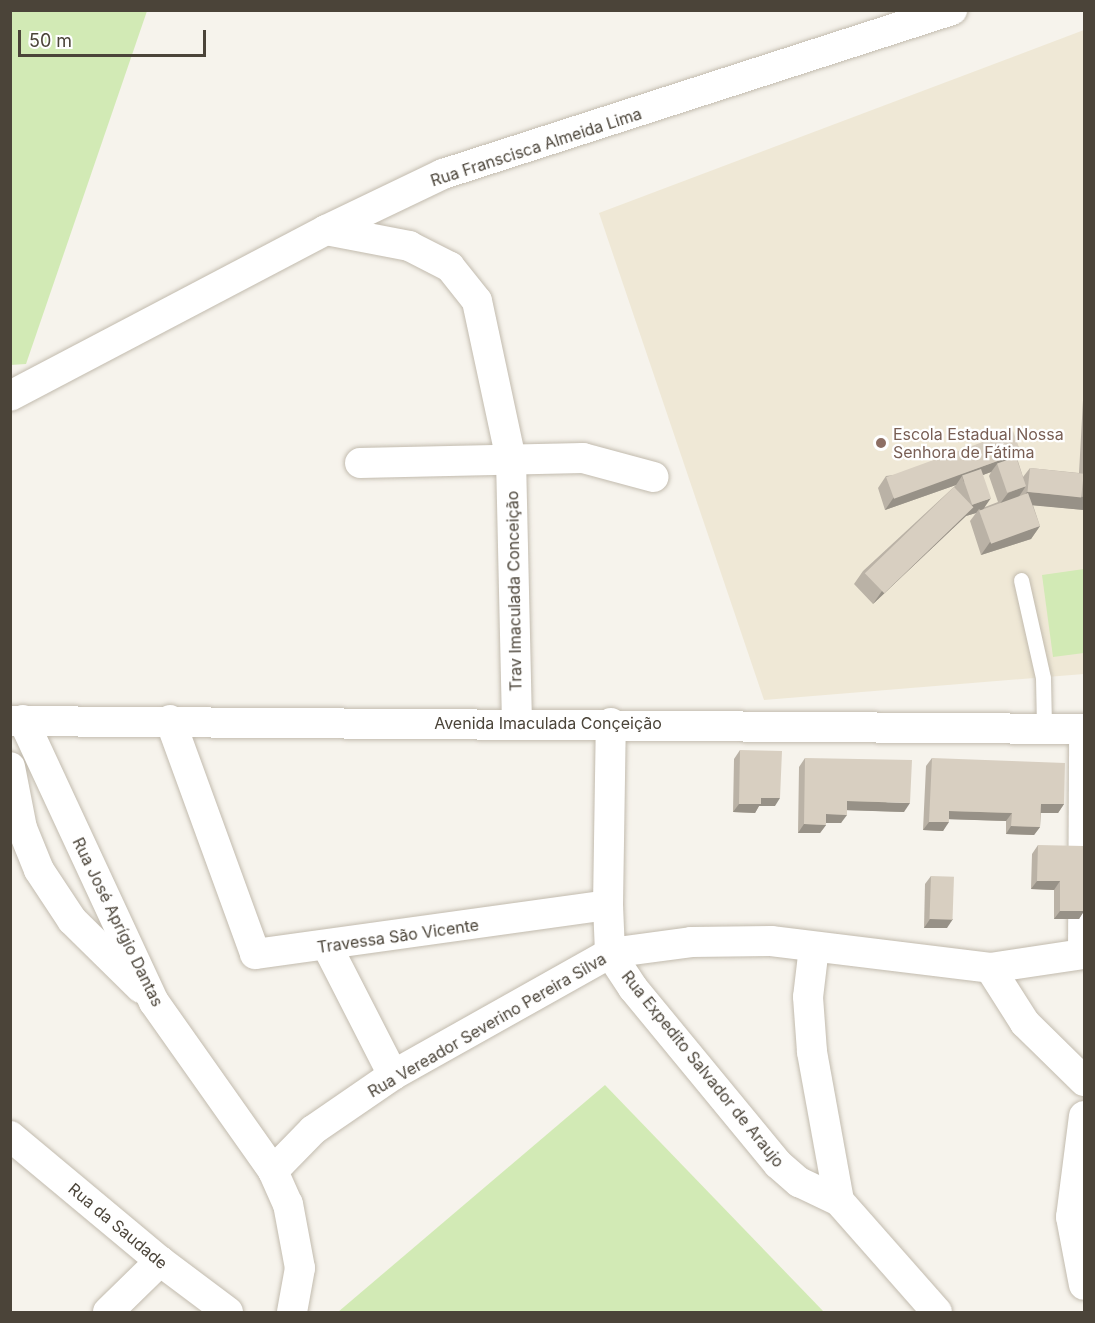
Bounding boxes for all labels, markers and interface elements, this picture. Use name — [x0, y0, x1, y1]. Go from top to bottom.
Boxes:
scale bar — [21, 18, 208, 56]
text: 50 m — [29, 30, 72, 51]
street label: Rua Franscisca Almeida Lima — [428, 104, 644, 190]
place label: Escola Estadual Nossa Senhora de Fátima — [893, 424, 1064, 462]
marker: Escola Estadual Nossa Senhora de Fátima — [874, 436, 888, 450]
street label: Trav Imaculada Conceição — [503, 491, 525, 691]
street label: Avenida Imaculada Conçeição — [434, 713, 662, 733]
street label: Rua José Aprígio Dantas — [69, 834, 167, 1010]
street label: Travessa São Vicente — [316, 915, 480, 957]
street label: Rua Vereador Severino Pereira Silva — [364, 949, 610, 1101]
street label: Rua Expedito Salvador de Araujo — [618, 967, 788, 1171]
street label: Rua da Saudade — [65, 1179, 171, 1273]

